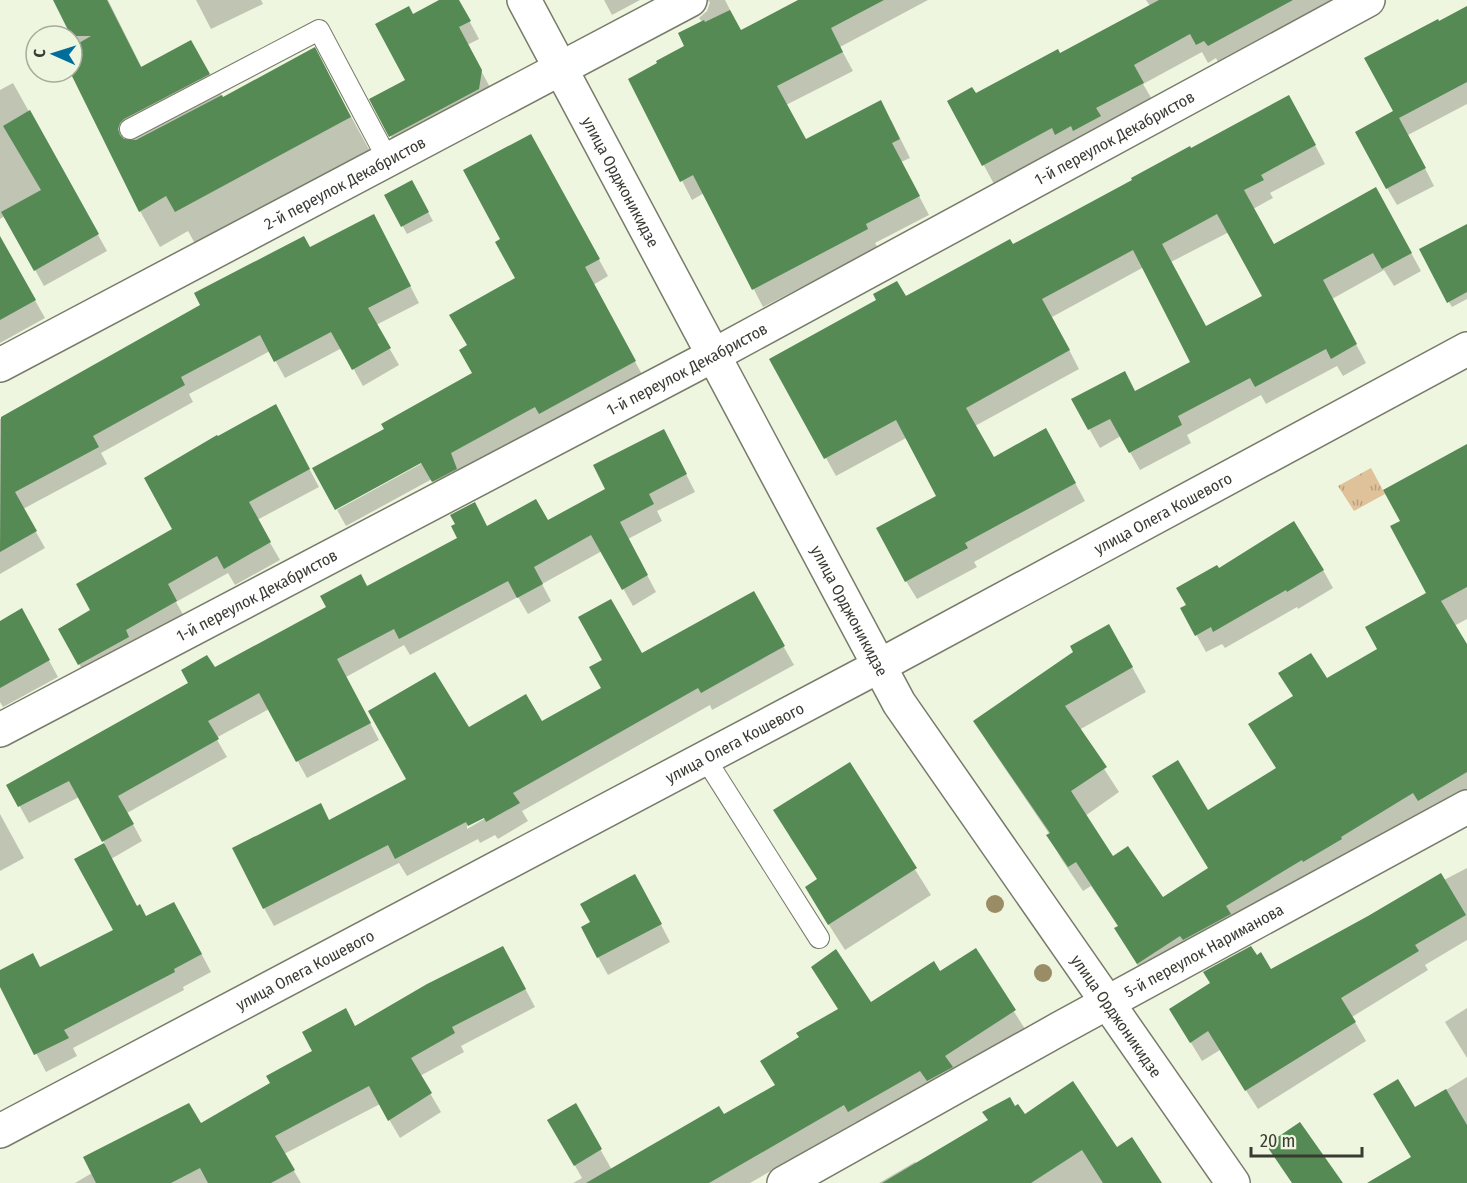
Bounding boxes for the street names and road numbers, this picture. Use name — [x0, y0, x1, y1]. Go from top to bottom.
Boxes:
street label: 1-й переулок Декабристов — [1031, 87, 1198, 189]
street label: улица Орджоникидзе — [578, 113, 663, 251]
street label: 2-й переулок Декабристов — [261, 133, 429, 234]
street label: 1-й переулок Декабристов — [604, 319, 771, 420]
street label: улица Олега Кошевого — [1091, 468, 1235, 558]
street label: улица Орджоникидзе — [807, 542, 892, 679]
street label: 1-й переулок Декабристов — [173, 546, 341, 646]
street label: улица Олега Кошевого — [662, 698, 807, 787]
street label: 5-й переулок Нариманова — [1121, 900, 1287, 1002]
street label: улица Олега Кошевого — [233, 926, 378, 1014]
street label: улица Орджоникидзе — [1067, 951, 1166, 1081]

